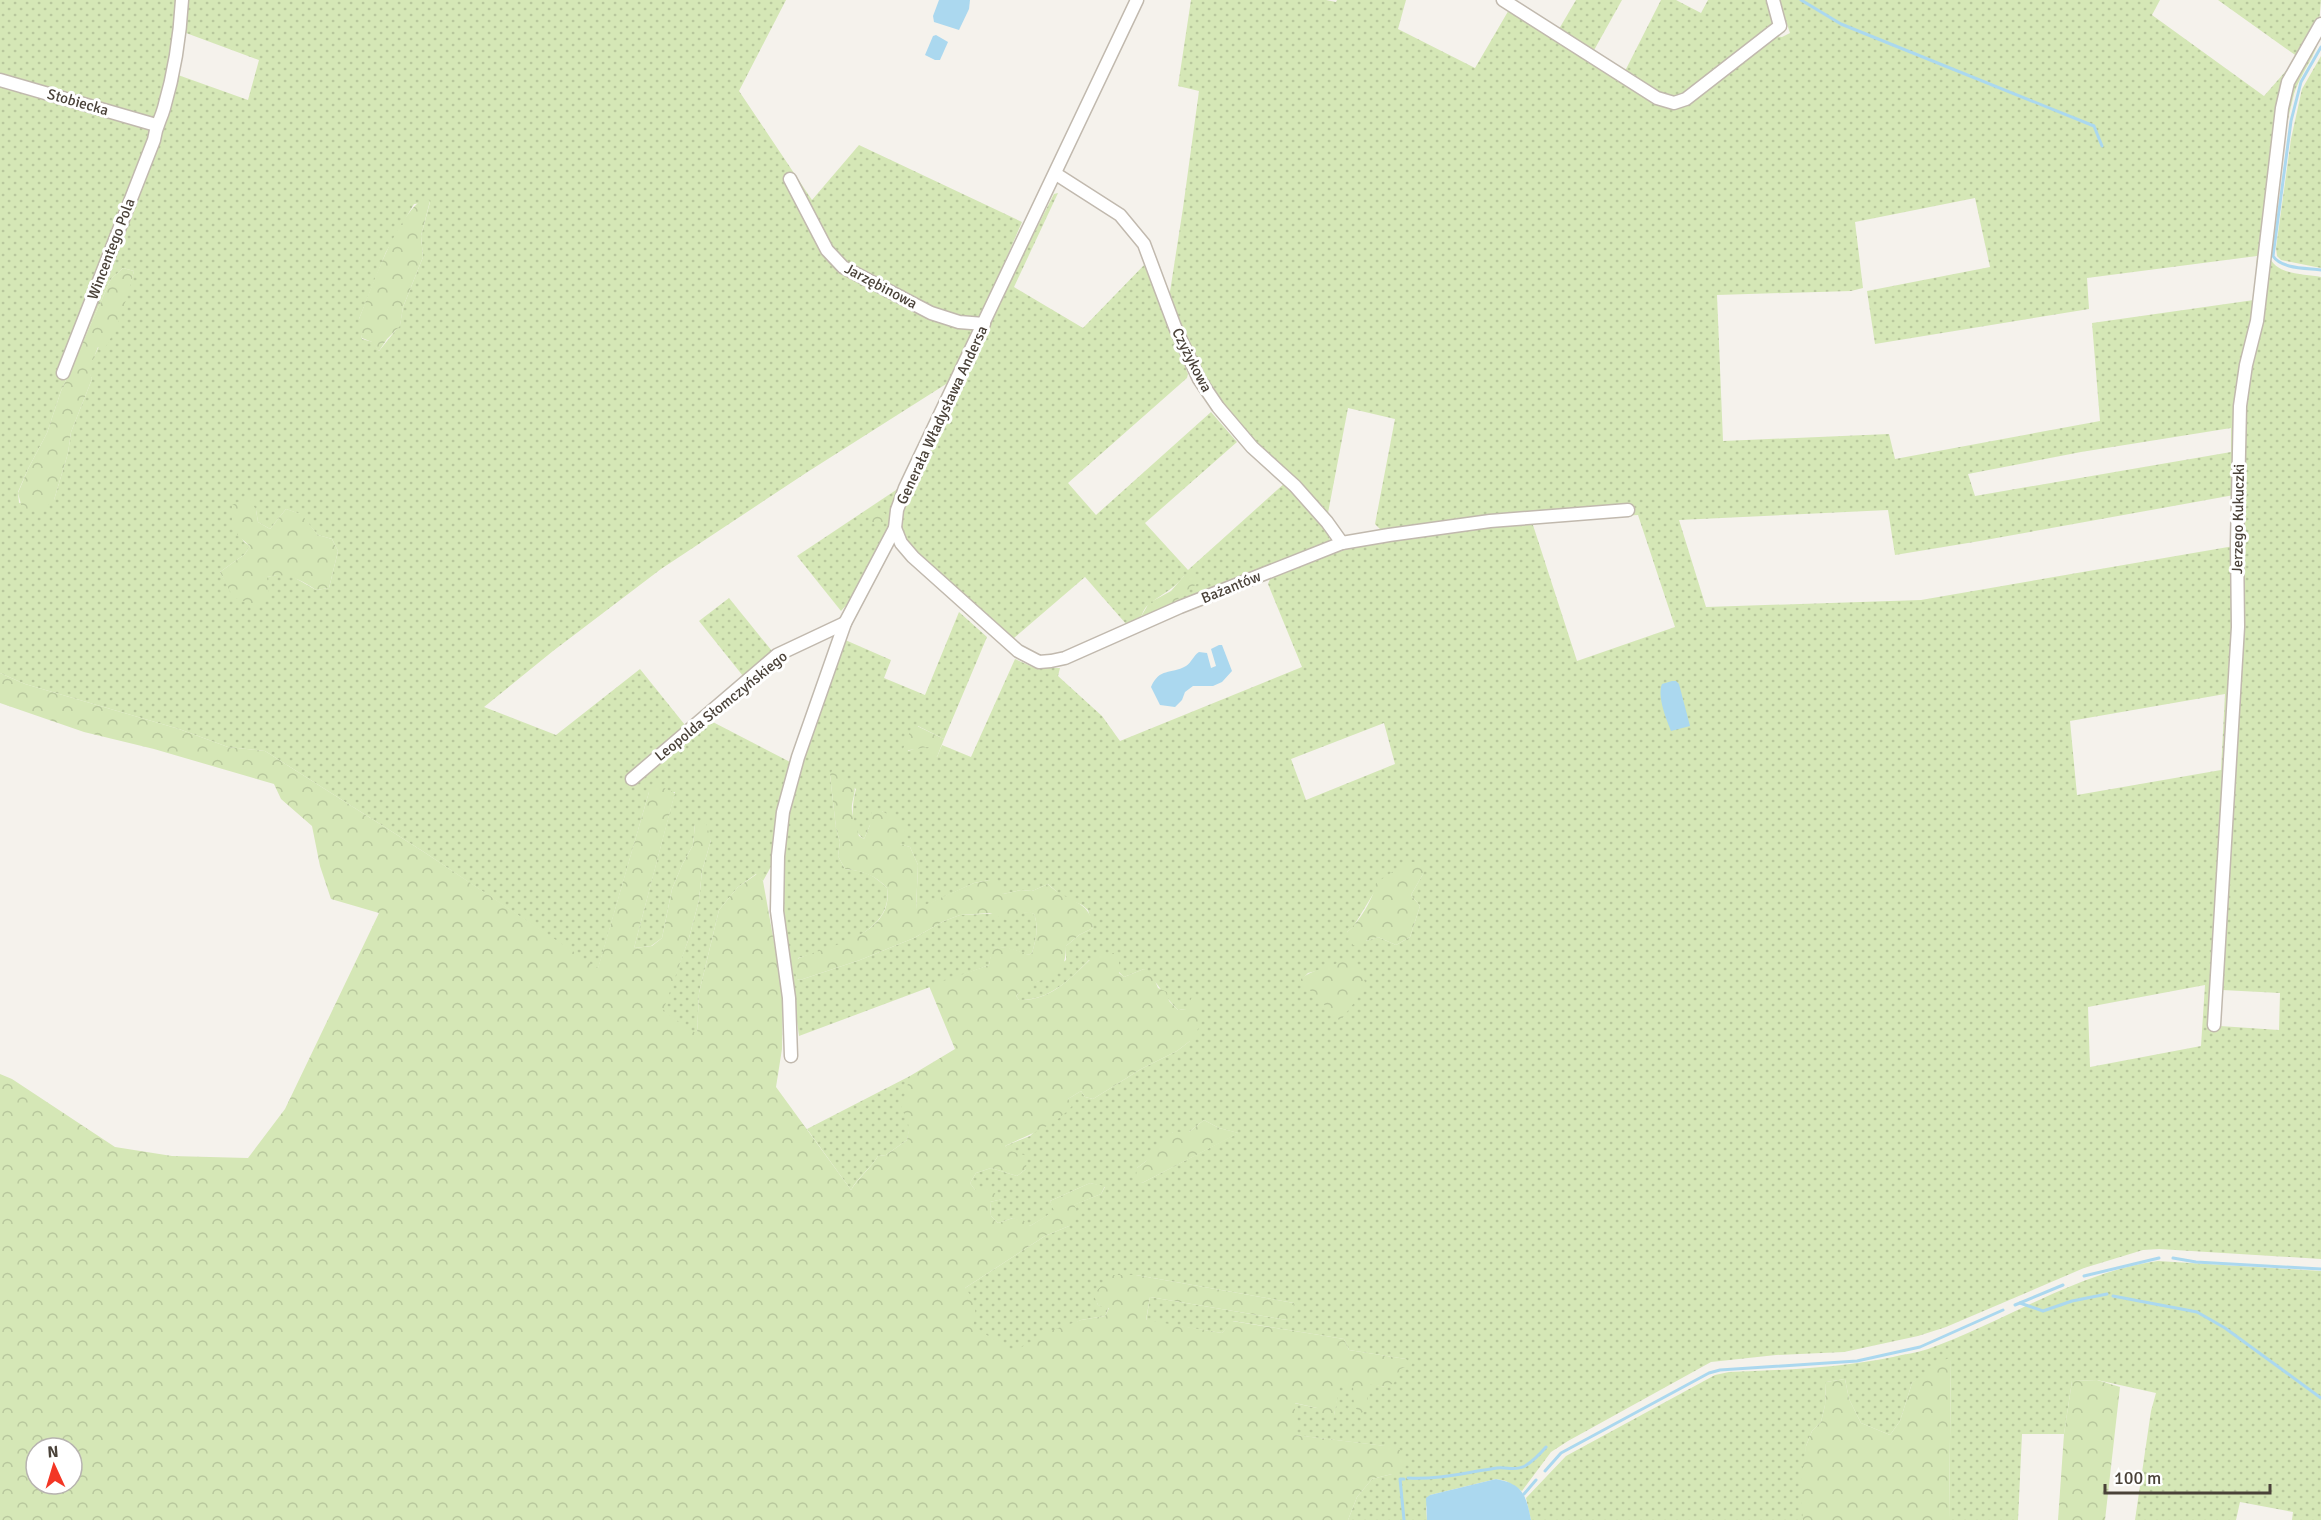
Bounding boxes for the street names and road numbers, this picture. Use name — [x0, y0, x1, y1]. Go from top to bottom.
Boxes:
street label: Stobiecka — [45, 85, 111, 119]
street label: Wincentego Pola — [83, 196, 139, 302]
street label: Jarzębinowa — [842, 259, 920, 313]
street label: Generała Władysława Andersa — [893, 323, 991, 507]
street label: Czyżykowa — [1168, 325, 1216, 395]
street label: Jerzego Kukuczki — [2228, 464, 2248, 574]
street label: Bażantów — [1199, 567, 1264, 607]
street label: Leopolda Słomczyńskiego — [651, 647, 791, 765]

